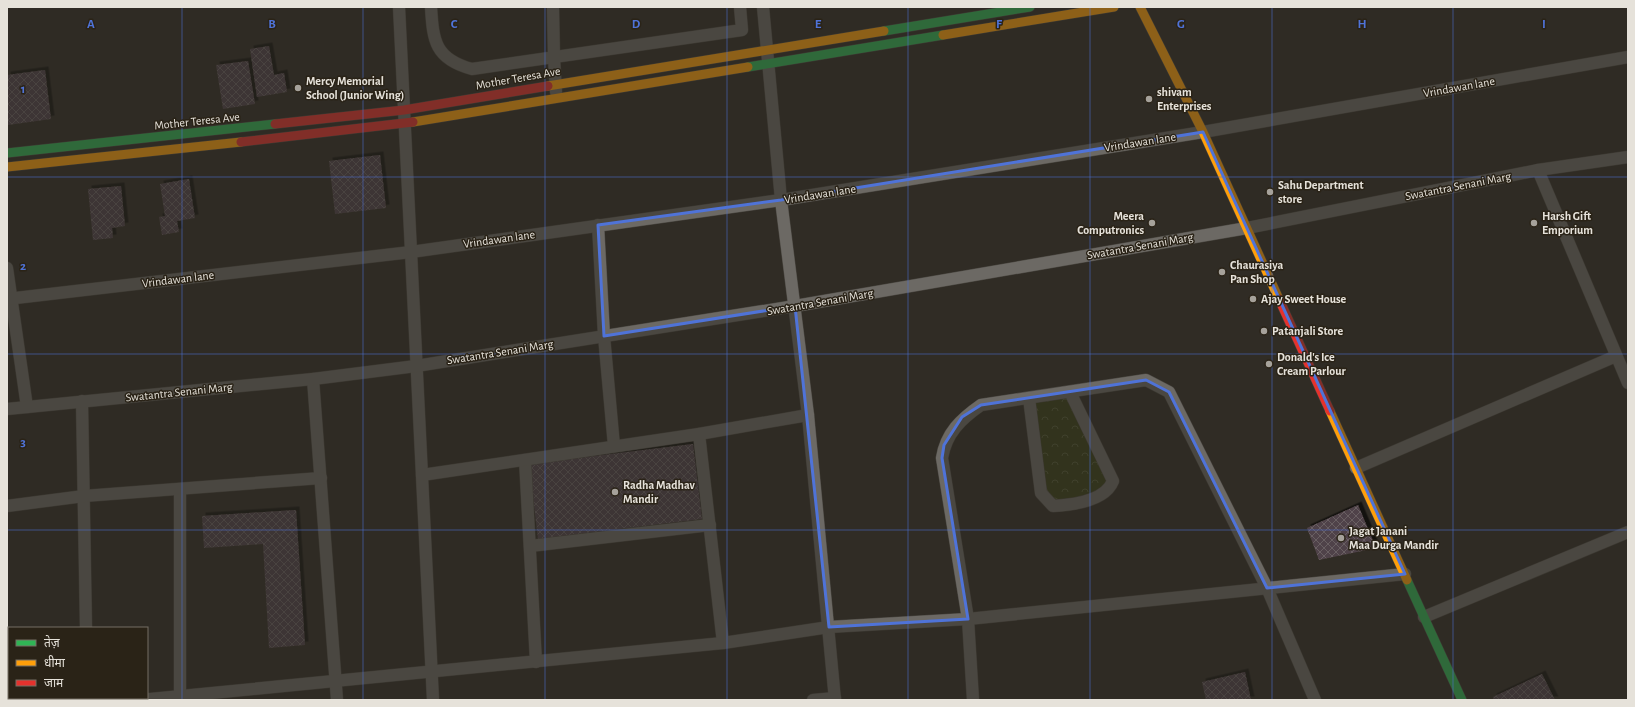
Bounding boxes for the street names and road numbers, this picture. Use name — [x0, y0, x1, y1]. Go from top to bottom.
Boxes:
street label: Mother Teresa Ave — [475, 65, 561, 91]
street label: Vrindawan lane — [1422, 75, 1496, 99]
street label: Mother Teresa Ave — [154, 111, 240, 131]
street label: Vrindawan lane — [1103, 130, 1177, 154]
street label: Swatantra Senani Marg — [1404, 170, 1512, 202]
street label: Vrindawan lane — [783, 182, 857, 206]
street label: Vrindawan lane — [462, 228, 536, 250]
street label: Swatantra Senani Marg — [1086, 231, 1194, 261]
street label: Vrindawan lane — [141, 269, 215, 289]
street label: Swatantra Senani Marg — [766, 287, 874, 317]
street label: Swatantra Senani Marg — [446, 338, 554, 366]
street label: Swatantra Senani Marg — [125, 380, 233, 404]

